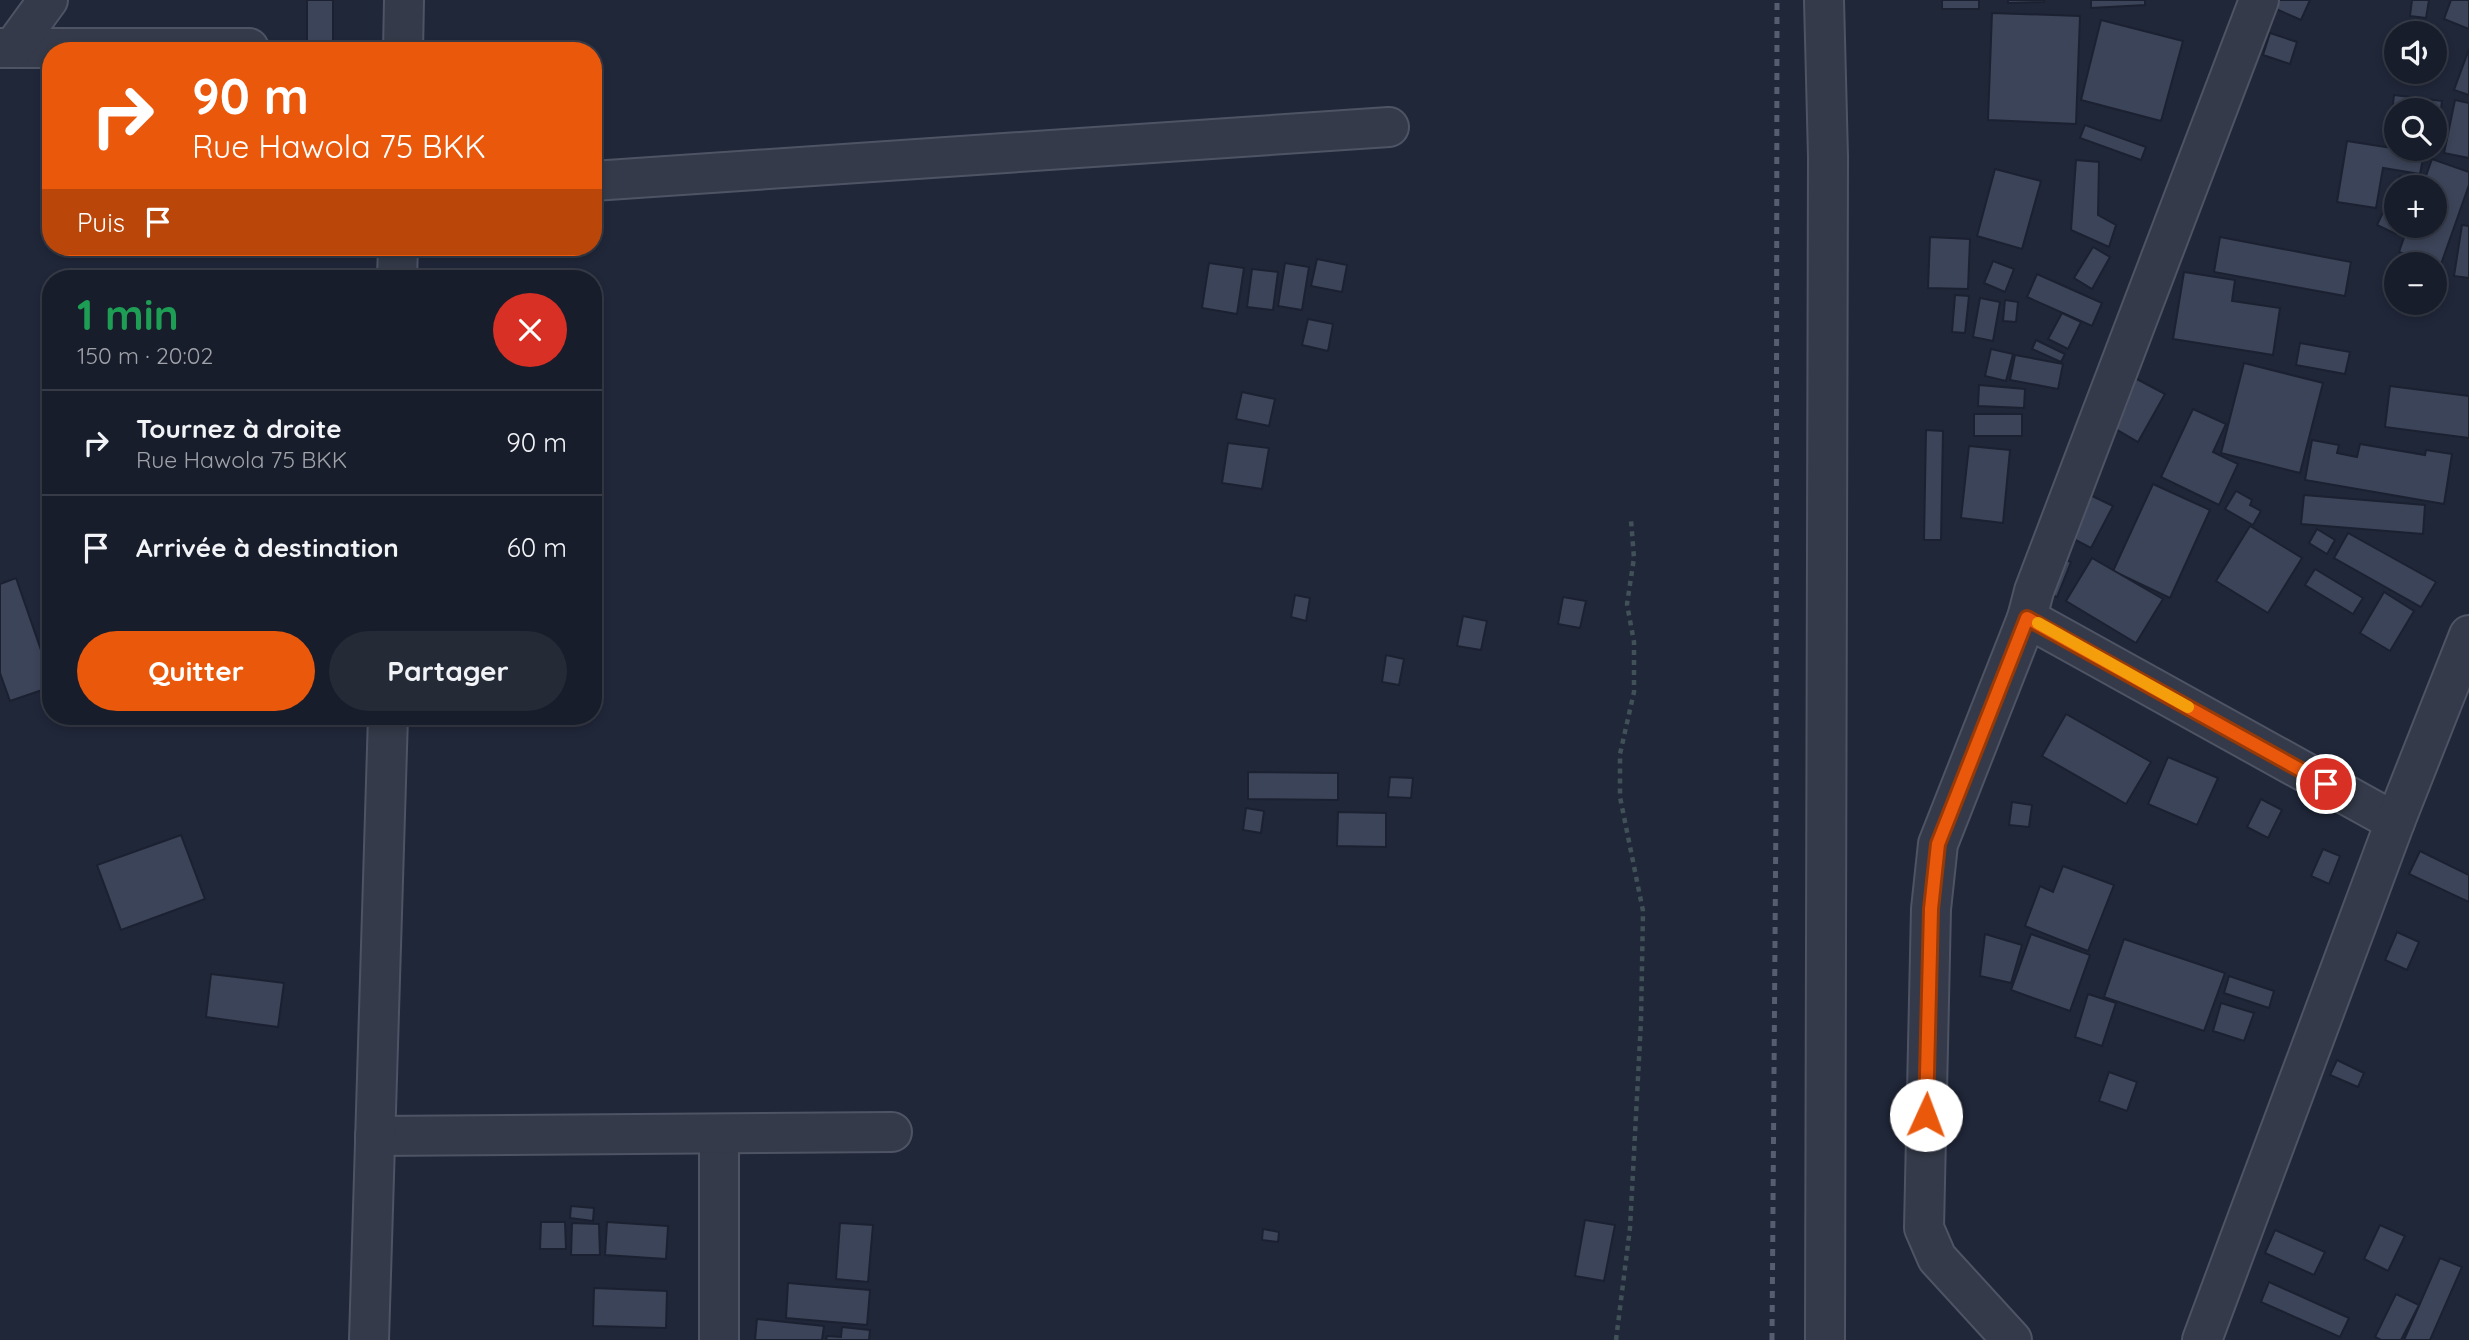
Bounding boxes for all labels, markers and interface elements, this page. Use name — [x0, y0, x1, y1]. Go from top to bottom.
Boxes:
map controls — [2384, 21, 2447, 315]
button: sound — [2384, 21, 2447, 84]
text: 90 m — [192, 65, 309, 126]
icon: right — [77, 70, 168, 161]
button: search — [2384, 98, 2447, 161]
text: Rue Hawola 75 BKK — [192, 126, 486, 166]
button: + — [2384, 175, 2447, 238]
icon: arrive — [139, 203, 177, 241]
text: Puis — [77, 206, 125, 239]
button: − — [2384, 252, 2447, 315]
text: 1 min — [77, 288, 179, 341]
button: close — [493, 293, 567, 367]
text: 150 m · 20:02 — [77, 341, 213, 370]
text: Tournez à droite — [136, 412, 341, 445]
icon: right — [77, 424, 115, 462]
text: 90 m — [506, 426, 567, 459]
text: Rue Hawola 75 BKK — [136, 445, 347, 474]
icon: arrive — [77, 529, 115, 567]
text: Arrivée à destination — [136, 531, 399, 564]
text: 60 m — [507, 531, 567, 564]
button: Quitter — [77, 631, 315, 711]
button: Partager — [329, 631, 567, 711]
pin — [2296, 754, 2356, 814]
icon: arrive — [2307, 765, 2345, 803]
position arrow — [1889, 1078, 1963, 1152]

